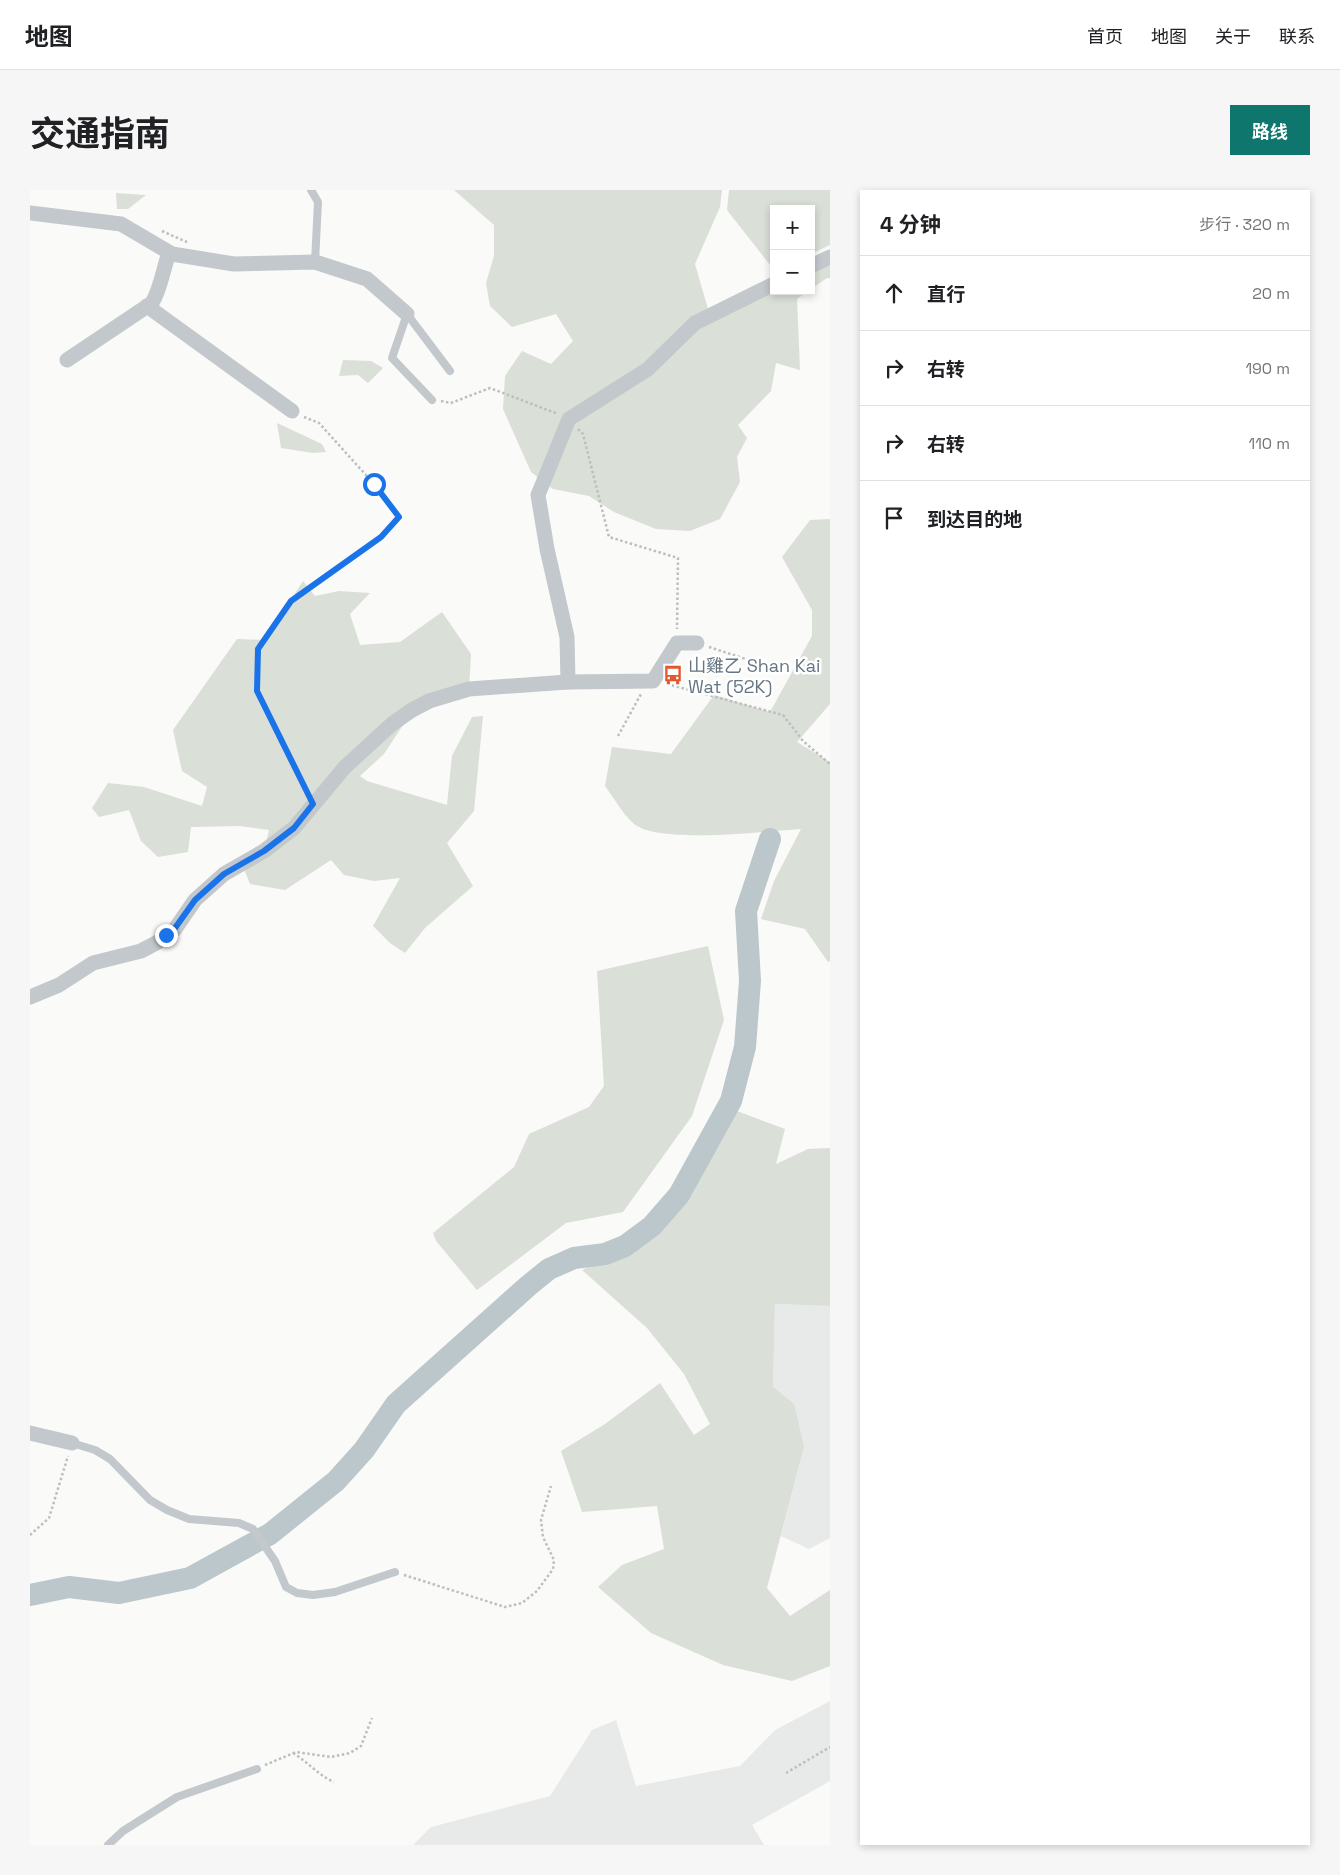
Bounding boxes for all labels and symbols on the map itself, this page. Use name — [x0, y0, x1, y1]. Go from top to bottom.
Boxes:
route start — [363, 473, 386, 496]
place label: 山雞乙 Shan Kai Wat (52K) — [688, 654, 820, 698]
bus stop icon: 山雞乙 Shan Kai Wat (52K) — [662, 664, 684, 686]
route end — [155, 924, 178, 947]

